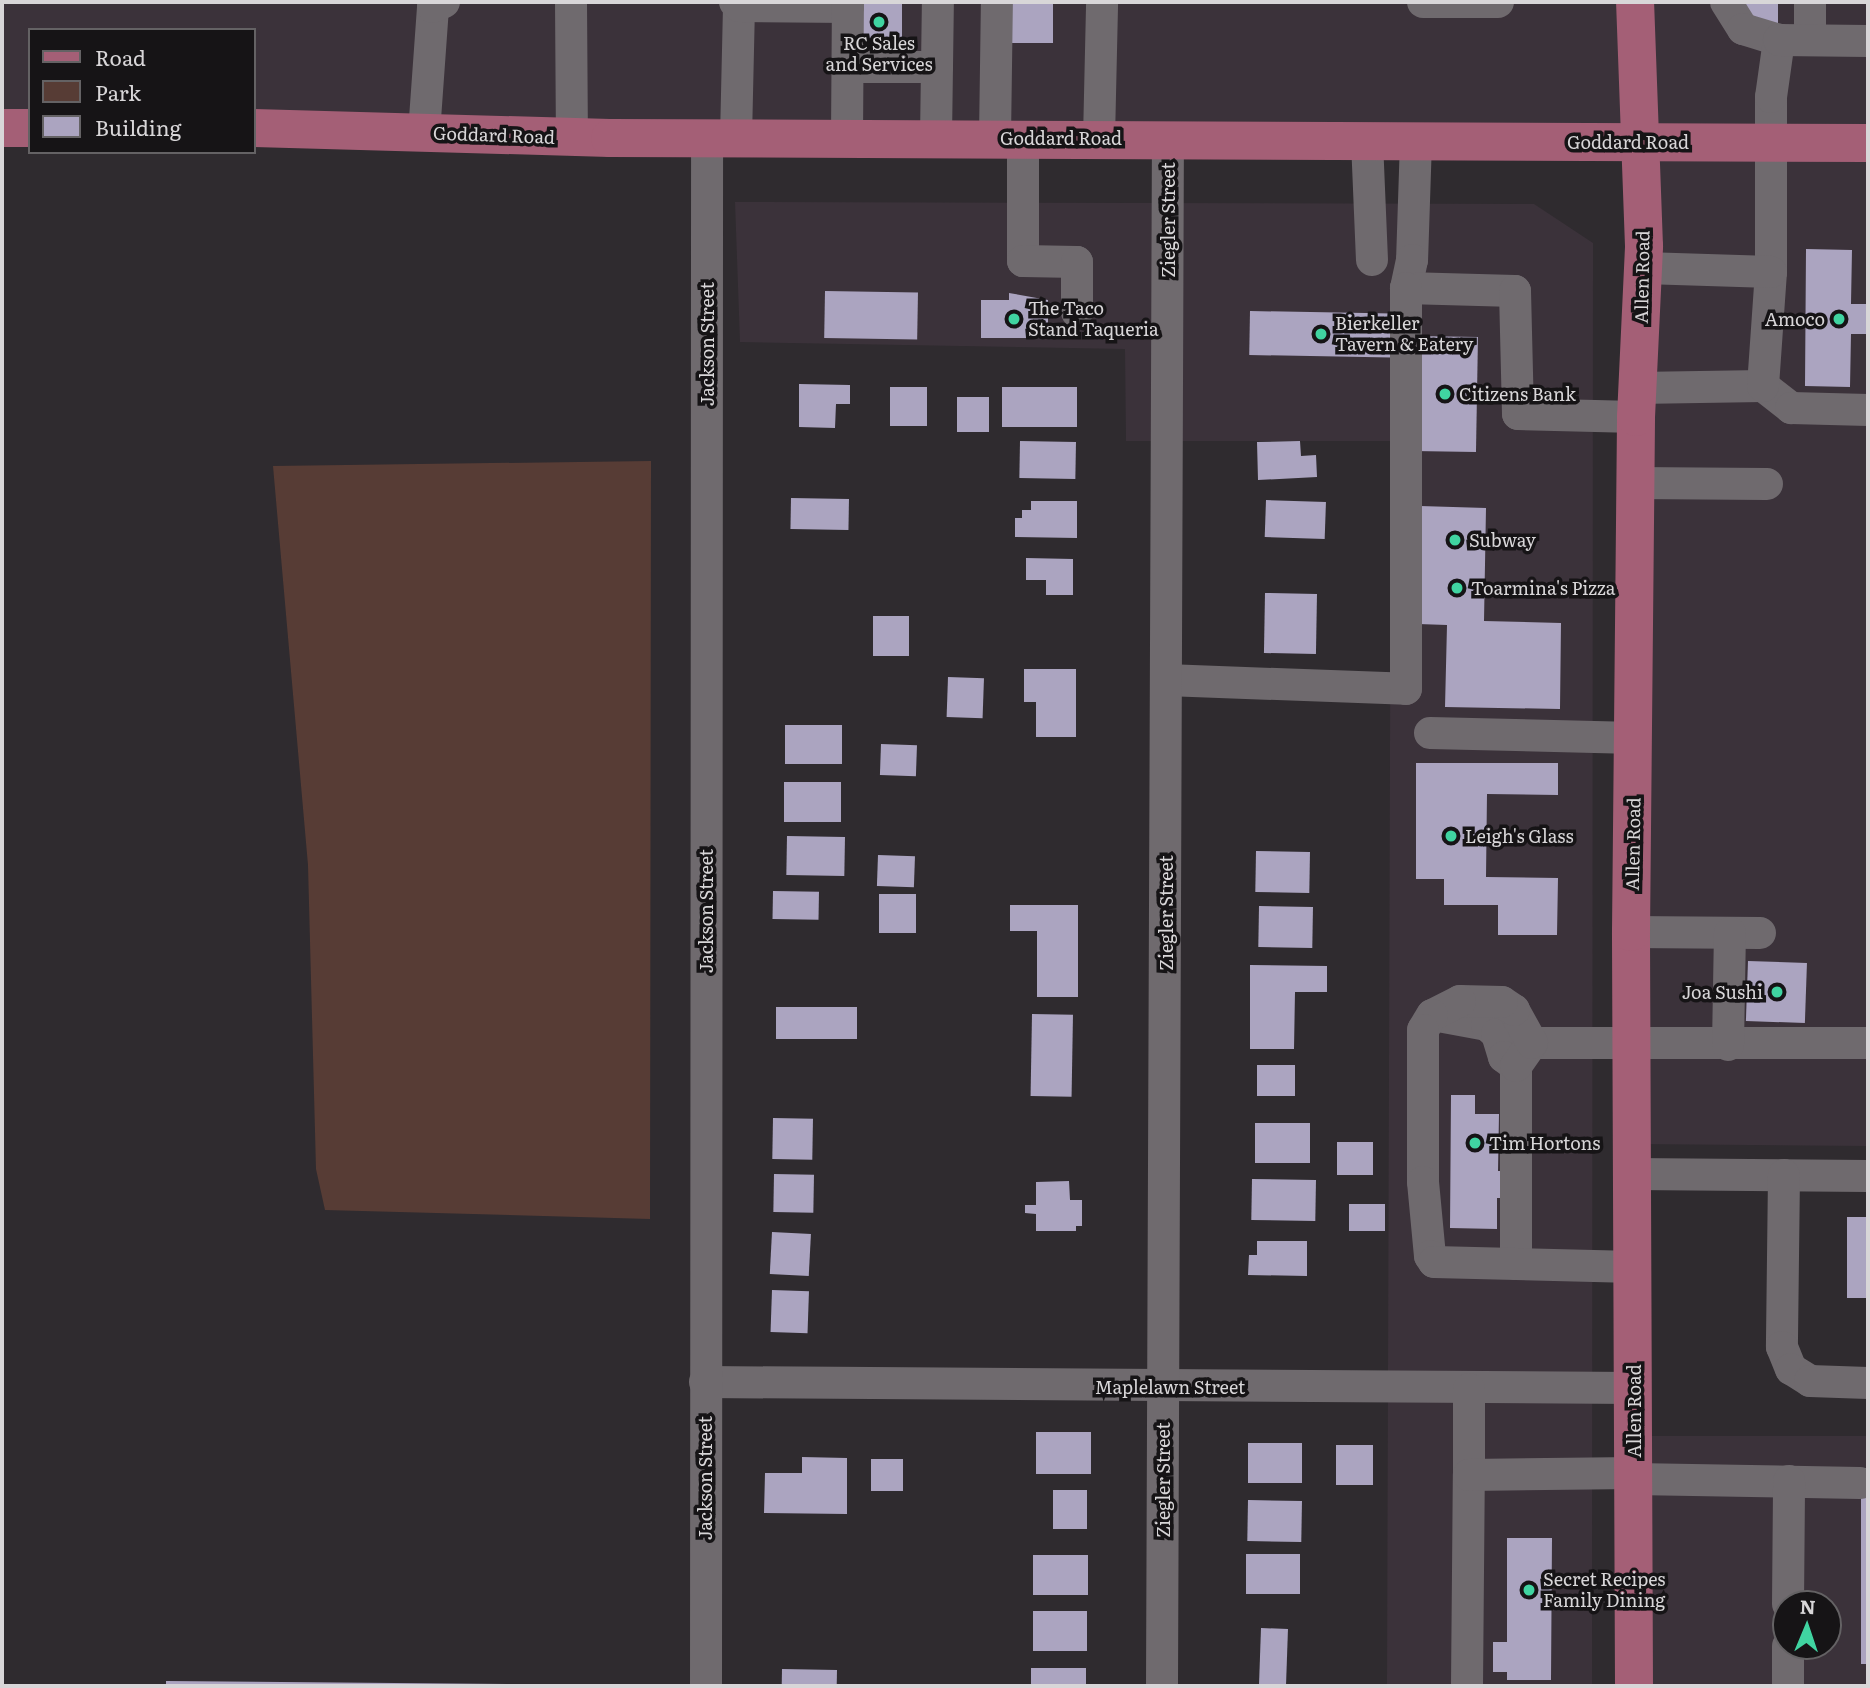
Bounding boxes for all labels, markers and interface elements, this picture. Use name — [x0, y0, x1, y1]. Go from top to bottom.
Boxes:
marker: RC Sales and Services — [871, 14, 887, 30]
legend — [28, 28, 256, 154]
place label: RC Sales and Services — [825, 33, 933, 76]
text: Road — [95, 41, 146, 72]
text: Park — [95, 76, 141, 107]
text: Building — [95, 111, 181, 142]
street label: Goddard Road — [433, 122, 555, 148]
street label: Goddard Road — [1000, 127, 1122, 149]
street label: Goddard Road — [1567, 131, 1689, 153]
street label: Ziegler Street — [1157, 162, 1179, 278]
street label: Allen Road — [1630, 230, 1654, 324]
street label: Jackson Street — [696, 282, 718, 406]
place label: The Taco Stand Taqueria — [1028, 298, 1159, 340]
place label: Amoco — [1765, 308, 1825, 330]
marker: The Taco Stand Taqueria — [1006, 311, 1022, 327]
marker: Amoco — [1831, 311, 1847, 327]
place label: Bierkeller Tavern & Eatery — [1335, 313, 1473, 356]
marker: Bierkeller Tavern & Eatery — [1313, 326, 1329, 342]
place label: Citizens Bank — [1459, 383, 1576, 405]
marker: Citizens Bank — [1437, 386, 1453, 402]
place label: Subway — [1469, 529, 1536, 551]
marker: Subway — [1447, 532, 1463, 548]
place label: Toarmina's Pizza — [1471, 577, 1615, 599]
marker: Toarmina's Pizza — [1449, 580, 1465, 596]
street label: Allen Road — [1621, 797, 1645, 891]
place label: Leigh's Glass — [1465, 825, 1574, 847]
marker: Leigh's Glass — [1443, 828, 1459, 844]
street label: Jackson Street — [695, 849, 717, 973]
street label: Ziegler Street — [1155, 855, 1177, 971]
place label: Joa Sushi — [1682, 981, 1763, 1003]
marker: Joa Sushi — [1769, 984, 1785, 1000]
place label: Tim Hortons — [1489, 1132, 1600, 1154]
marker: Tim Hortons — [1467, 1135, 1483, 1151]
street label: Allen Road — [1623, 1364, 1645, 1458]
street label: Maplelawn Street — [1095, 1376, 1245, 1398]
street label: Jackson Street — [694, 1416, 716, 1540]
street label: Ziegler Street — [1152, 1422, 1174, 1538]
place label: Secret Recipes Family Dining — [1543, 1569, 1666, 1612]
marker: Secret Recipes Family Dining — [1521, 1582, 1537, 1598]
north arrow — [1772, 1590, 1842, 1660]
text: N — [1799, 1592, 1816, 1620]

